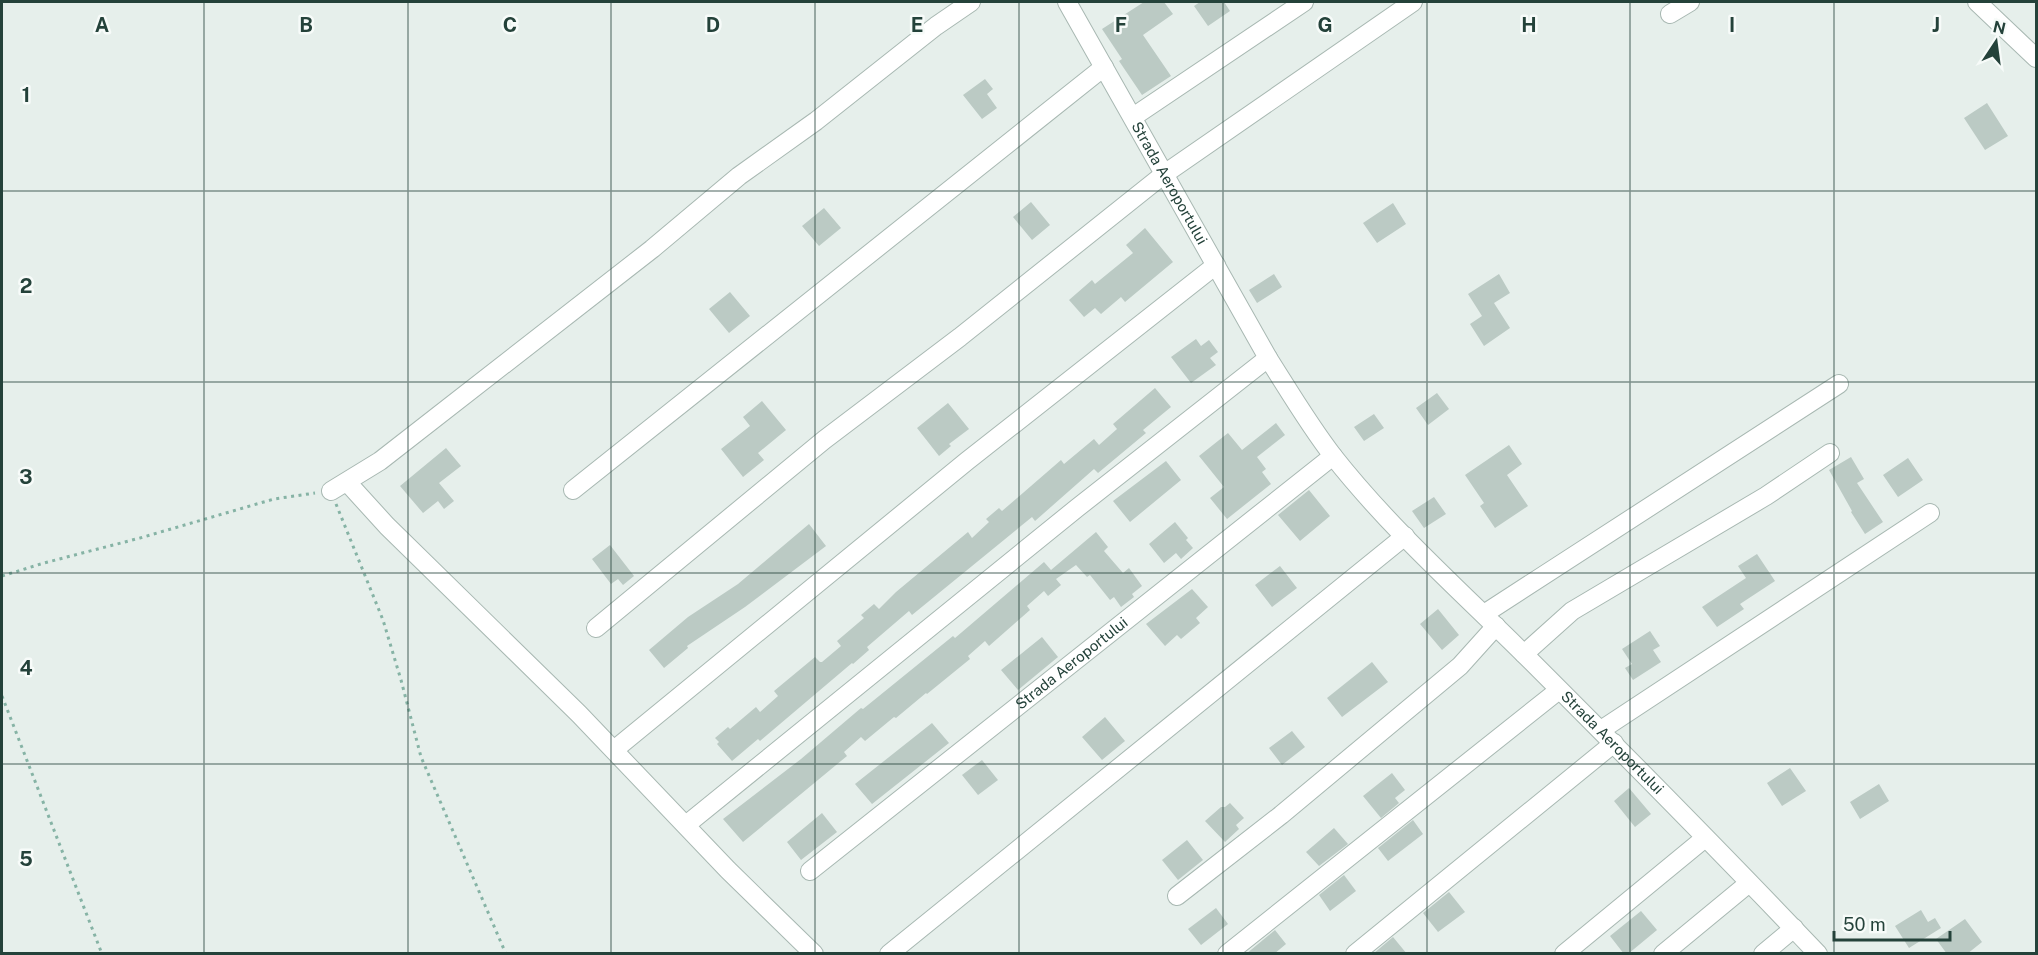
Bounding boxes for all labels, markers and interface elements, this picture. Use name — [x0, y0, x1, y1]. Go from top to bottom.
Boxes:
north arrow — [1966, 12, 2026, 72]
text: A — [95, 13, 109, 37]
text: B — [299, 13, 313, 37]
text: C — [503, 13, 517, 37]
text: D — [706, 13, 720, 37]
text: E — [911, 13, 923, 37]
text: F — [1115, 13, 1127, 37]
text: G — [1317, 13, 1333, 37]
text: H — [1521, 13, 1537, 37]
text: I — [1729, 13, 1735, 37]
text: J — [1932, 13, 1940, 37]
text: N — [1991, 17, 2007, 39]
text: 1 — [22, 83, 30, 107]
street label: Strada Aeroportului — [1128, 119, 1211, 247]
text: 2 — [20, 274, 32, 298]
text: 3 — [19, 465, 33, 489]
street label: Strada Aeroportului — [1012, 613, 1131, 713]
text: 4 — [19, 656, 33, 680]
street label: Strada Aeroportului — [1558, 687, 1667, 797]
text: 5 — [19, 847, 33, 871]
scale bar — [1834, 904, 1950, 942]
text: 50 m — [1843, 914, 1886, 935]

